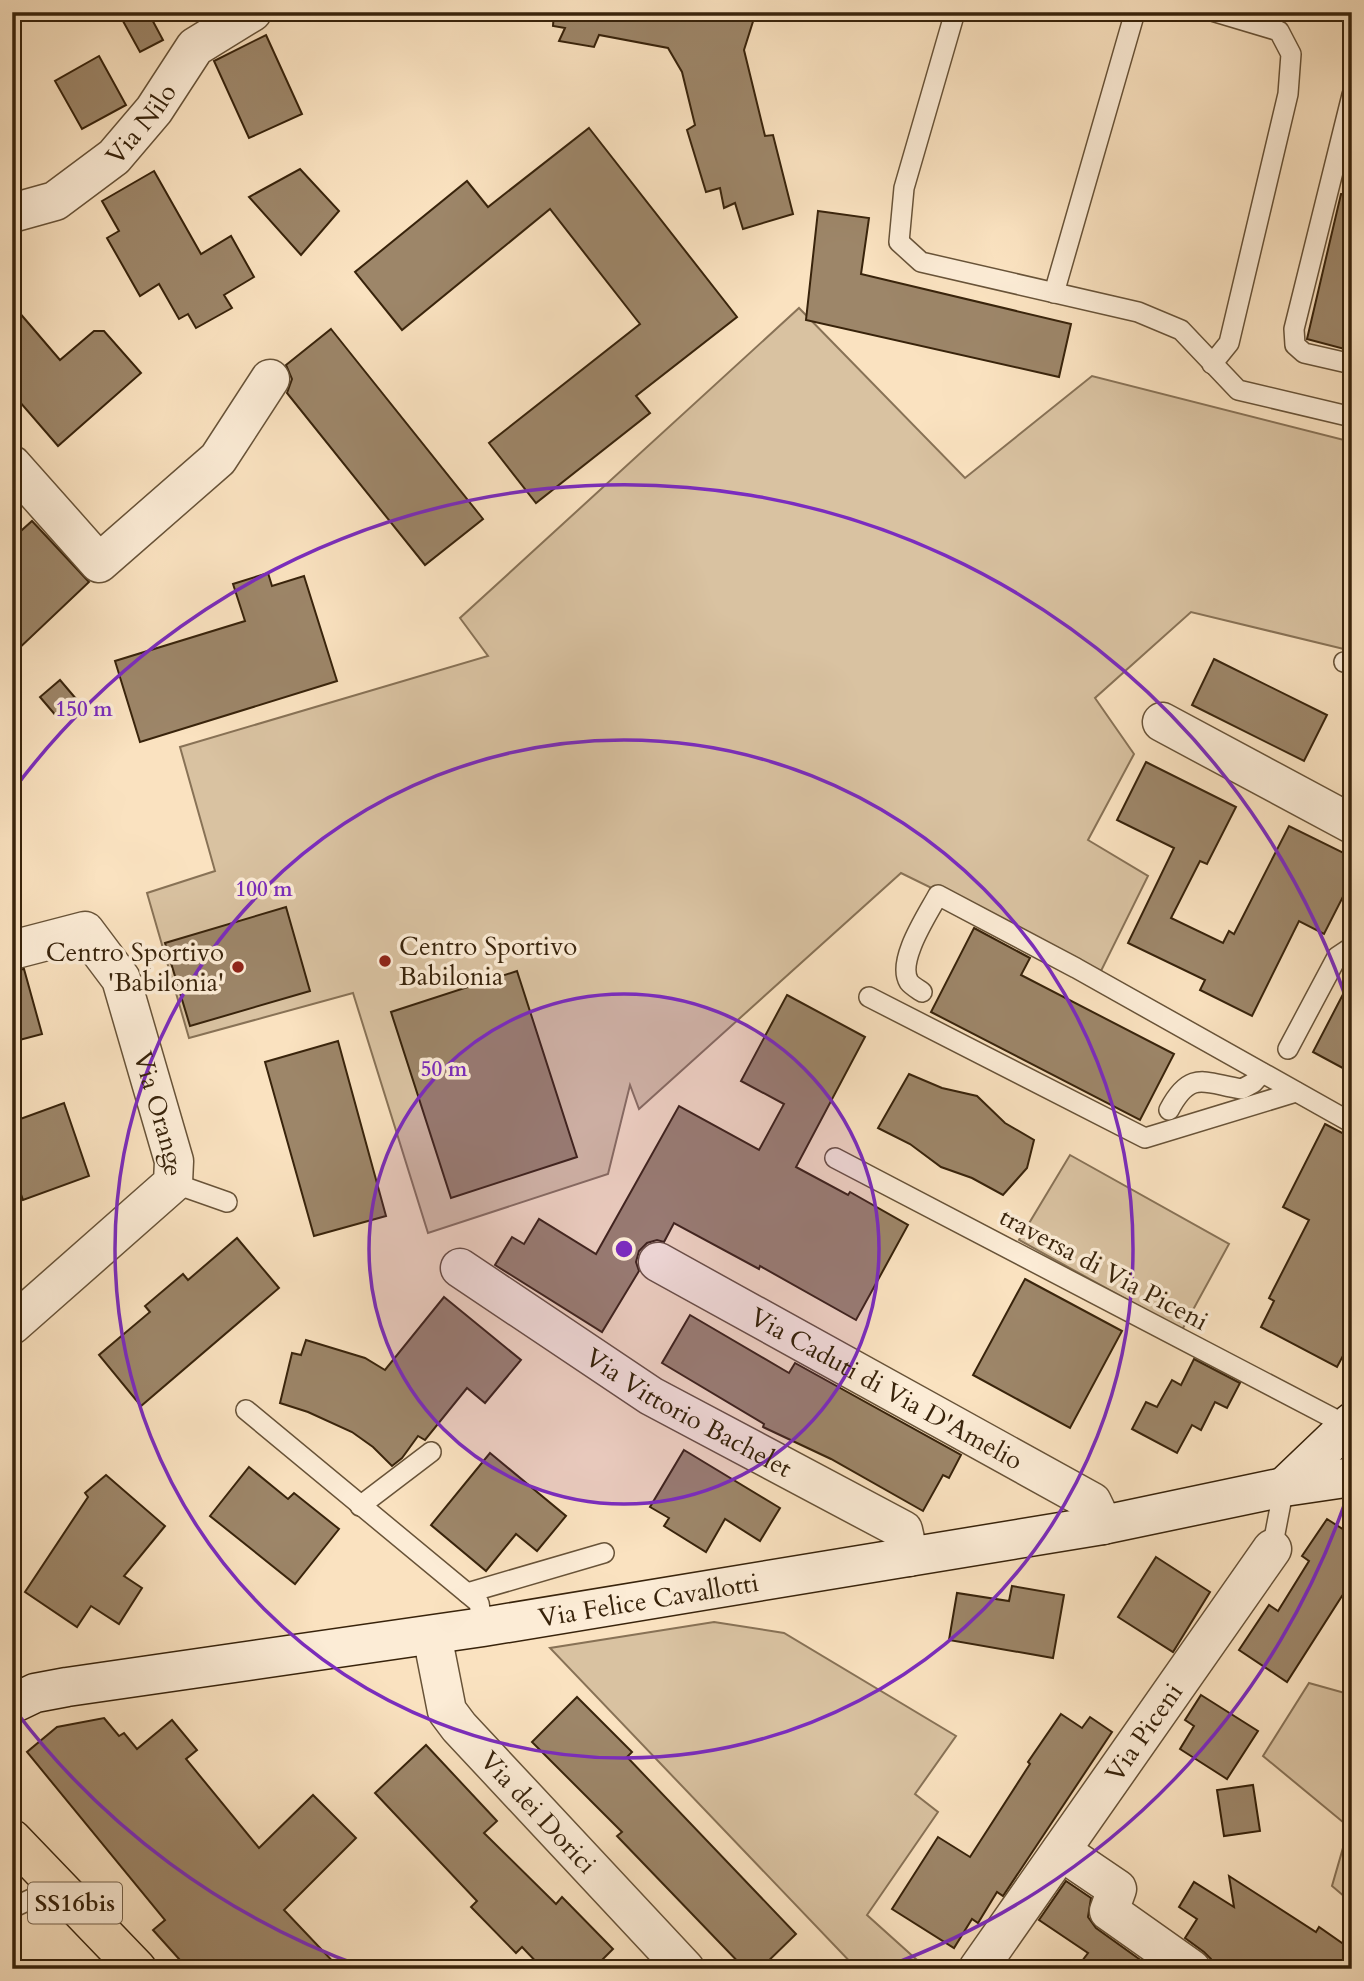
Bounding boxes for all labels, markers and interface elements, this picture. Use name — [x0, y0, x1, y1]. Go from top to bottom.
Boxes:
street label: Via Nilo — [98, 77, 184, 172]
text: 150 m — [55, 695, 113, 724]
text: 100 m — [235, 875, 293, 904]
place label: Centro Sportivo Babilonia — [399, 929, 577, 994]
place label: Centro Sportivo 'Babilonia' — [46, 935, 224, 1000]
marker: Centro Sportivo Babilonia — [377, 953, 393, 969]
marker: Centro Sportivo 'Babilonia' — [230, 959, 246, 975]
street label: Via Orange — [125, 1047, 192, 1177]
text: 50 m — [421, 1055, 468, 1084]
street label: traversa di Via Piceni — [994, 1199, 1214, 1339]
centre of rings — [612, 1237, 636, 1261]
street label: Via Caduti di Via D'Amelio — [744, 1299, 1029, 1478]
street label: Via Vittorio Bachelet — [579, 1339, 798, 1485]
street label: Via Felice Cavallotti — [536, 1564, 761, 1635]
street label: Via Piceni — [1097, 1676, 1190, 1789]
street label: Via dei Dorici — [473, 1743, 604, 1881]
road number: SS16bis — [28, 1882, 122, 1924]

